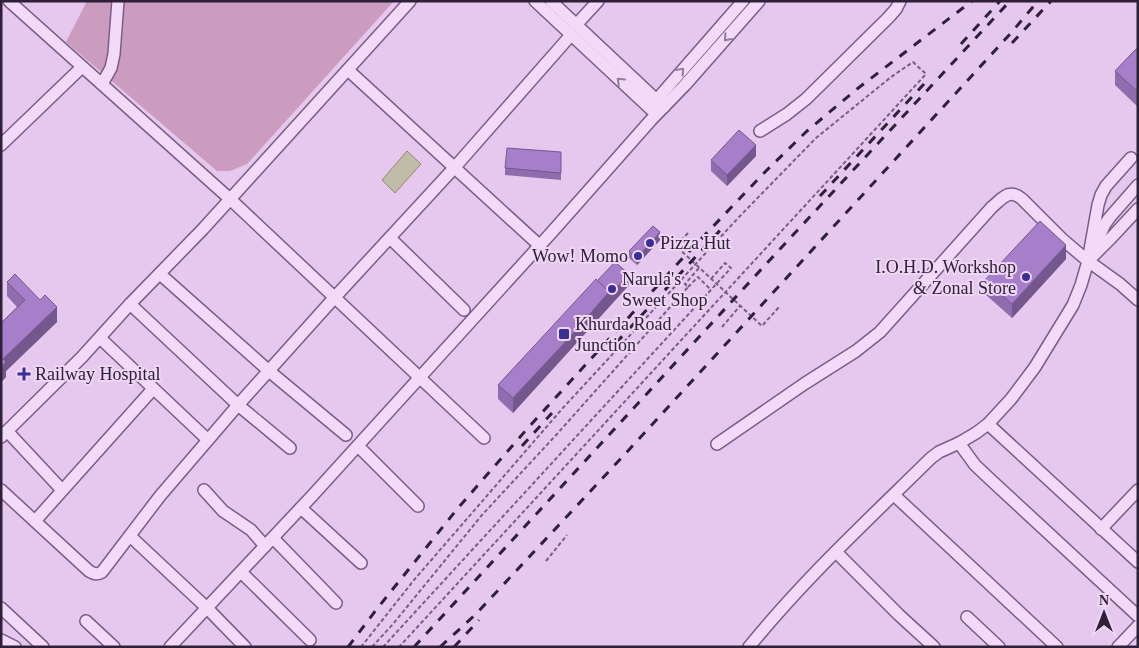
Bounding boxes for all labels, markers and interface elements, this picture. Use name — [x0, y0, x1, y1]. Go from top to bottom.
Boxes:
one-way arrow — [724, 32, 733, 41]
one-way arrow — [675, 68, 684, 77]
one-way arrow — [617, 78, 626, 87]
place label: Pizza Hut — [660, 233, 730, 253]
marker: Pizza Hut — [644, 237, 656, 249]
place label: Wow! Momo — [532, 246, 628, 266]
marker: Wow! Momo — [632, 250, 644, 262]
place label: I.O.H.D. Workshop & Zonal Store — [875, 257, 1016, 298]
place label: Narula's Sweet Shop — [622, 269, 708, 310]
marker: I.O.H.D. Workshop & Zonal Store — [1020, 271, 1032, 283]
marker: Narula's Sweet Shop — [606, 283, 618, 295]
place label: Khurda Road Junction — [575, 314, 671, 355]
marker: Khurda Road Junction — [557, 327, 571, 341]
place label: Railway Hospital — [35, 364, 160, 384]
marker: Railway Hospital — [17, 367, 31, 381]
north arrow — [1079, 588, 1129, 638]
text: N — [1099, 593, 1109, 608]

